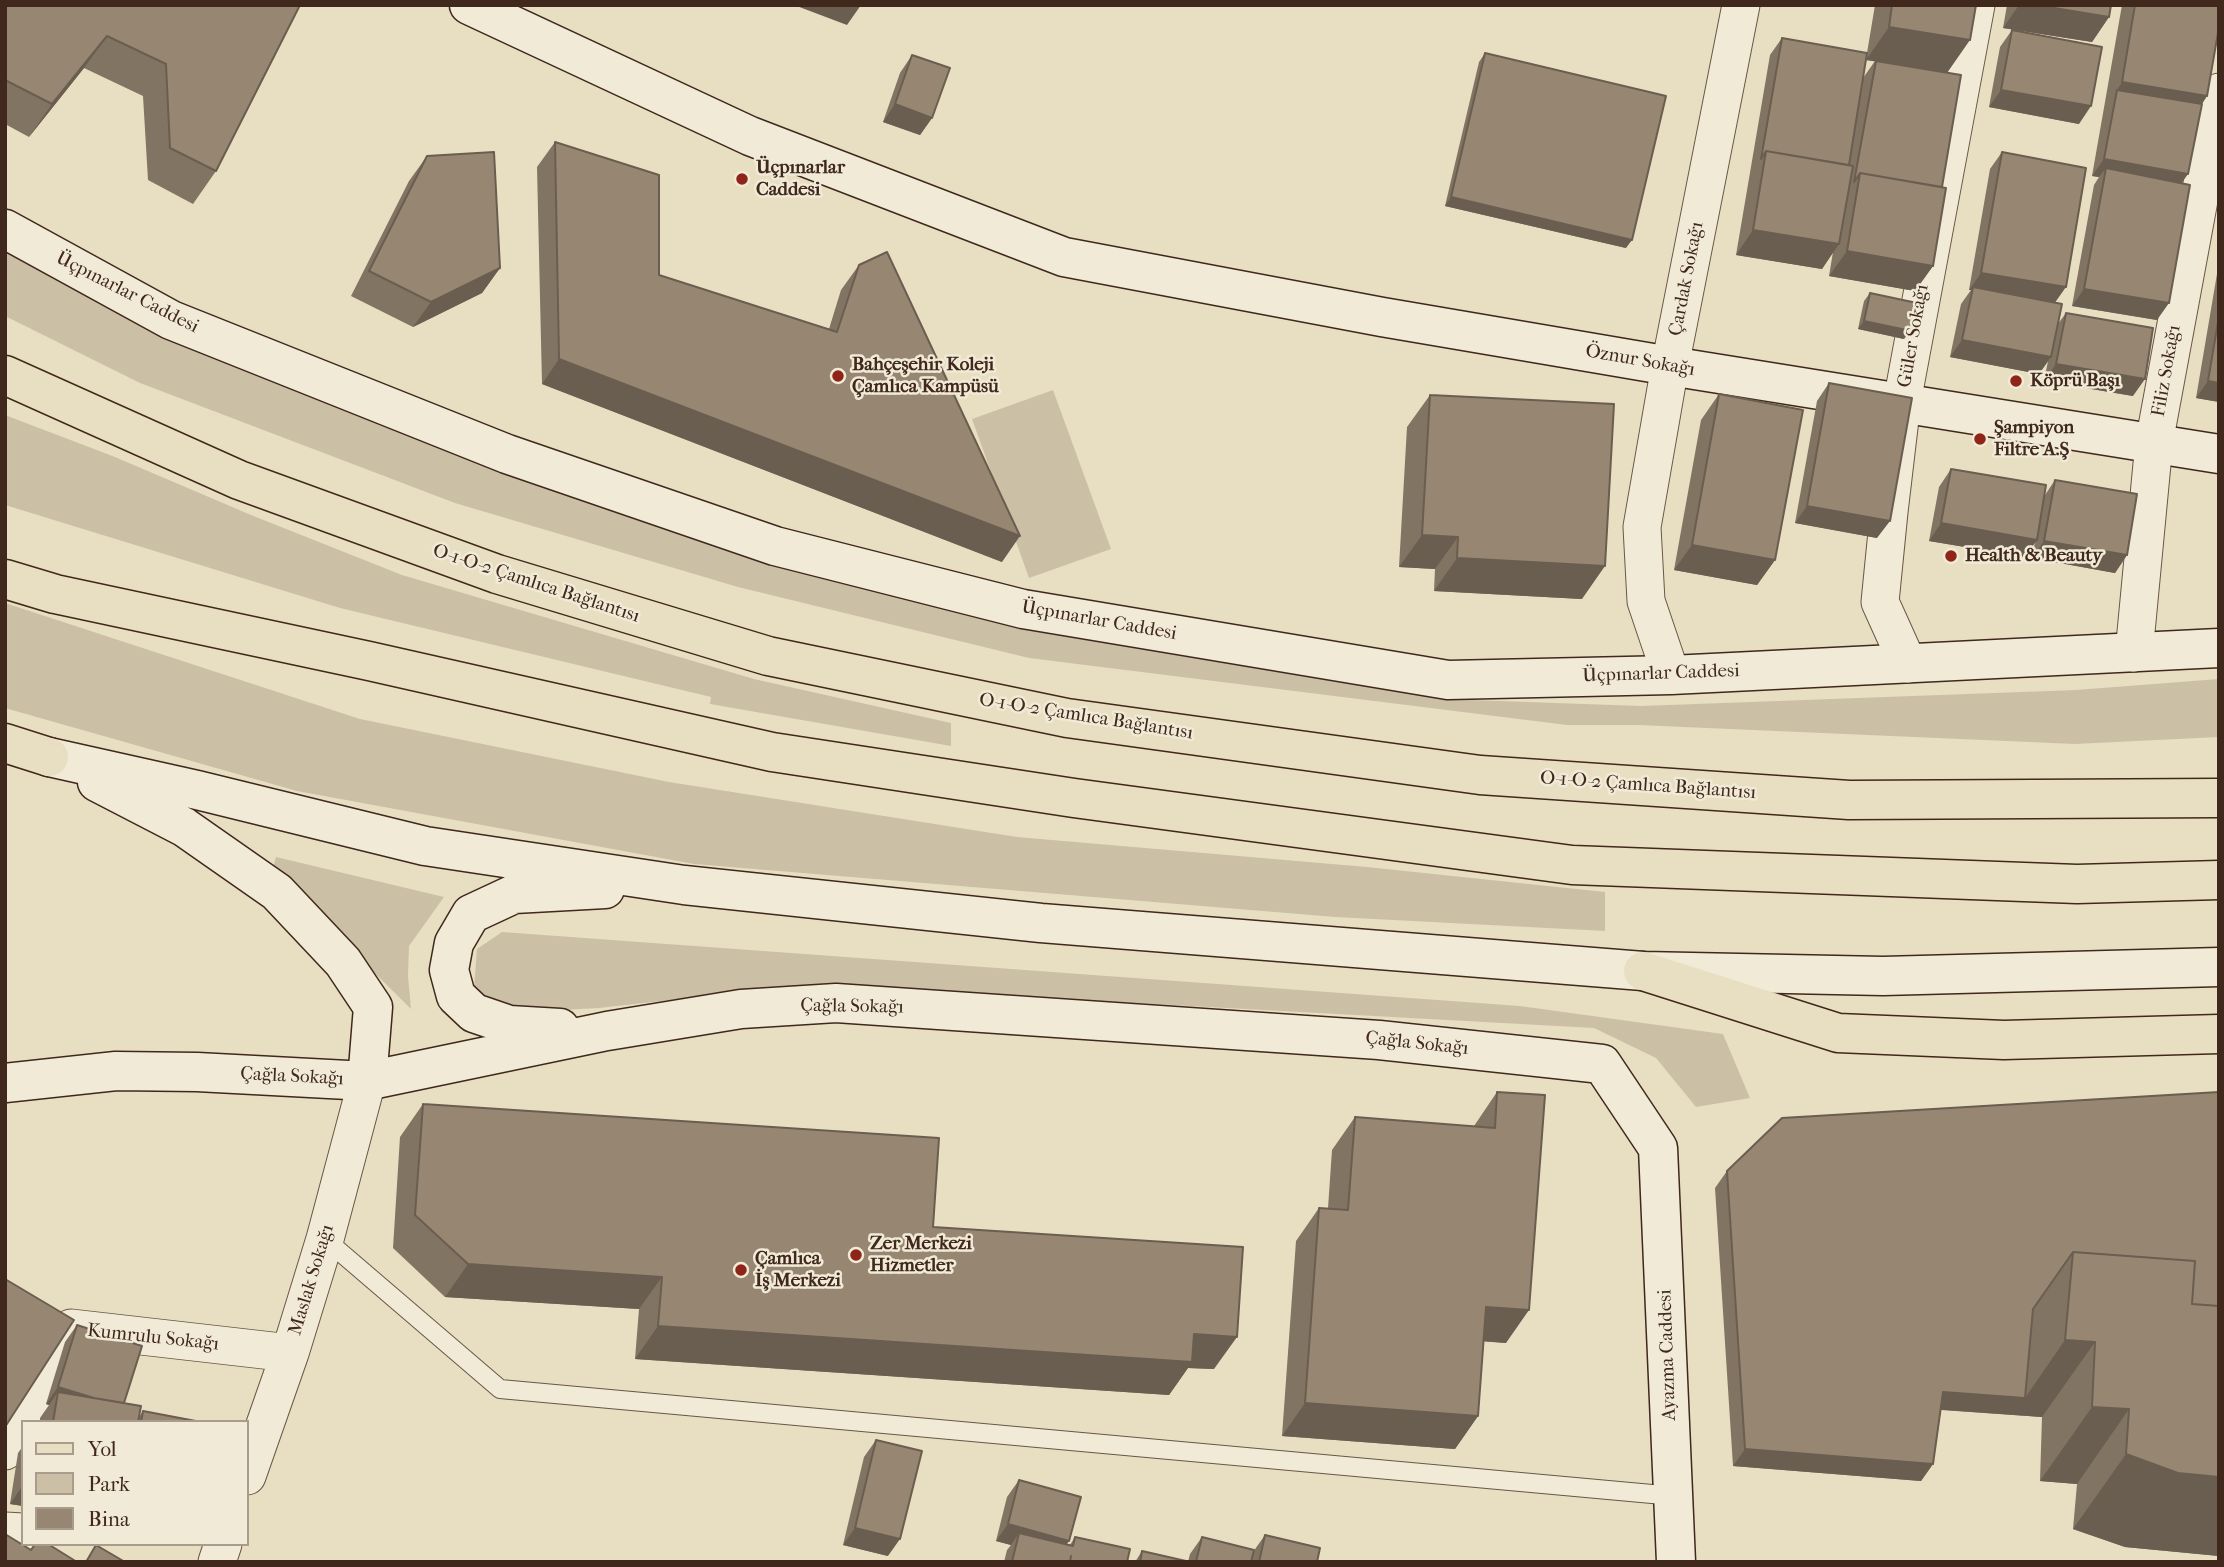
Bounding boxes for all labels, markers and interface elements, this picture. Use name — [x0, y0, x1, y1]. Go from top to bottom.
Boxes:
place label: Üçpınarlar Caddesi — [756, 157, 845, 201]
marker: Üçpınarlar Caddesi — [734, 171, 750, 187]
street label: Çardak Sokağı — [1665, 220, 1709, 338]
street label: Üçpınarlar Caddesi — [52, 247, 202, 339]
street label: Güler Sokağı — [1894, 283, 1934, 389]
street label: Filiz Sokağı — [2148, 323, 2186, 419]
street label: Öznur Sokağı — [1583, 340, 1697, 382]
place label: Bahçeşehir Koleji Çamlıca Kampüsü — [852, 354, 999, 398]
marker: Bahçeşehir Koleji Çamlıca Kampüsü — [830, 368, 846, 384]
place label: Köprü Başı — [2030, 370, 2120, 392]
marker: Köprü Başı — [2008, 373, 2024, 389]
place label: Şampiyon Filtre A.Ş — [1994, 417, 2074, 461]
marker: Şampiyon Filtre A.Ş — [1972, 431, 1988, 447]
street label: O-1-O-2 Çamlıca Bağlantısı — [430, 540, 642, 628]
place label: Health & Beauty — [1965, 545, 2102, 567]
marker: Health & Beauty — [1943, 548, 1959, 564]
street label: Üçpınarlar Caddesi — [1020, 596, 1178, 646]
street label: Üçpınarlar Caddesi — [1582, 660, 1740, 688]
street label: O-1-O-2 Çamlıca Bağlantısı — [977, 689, 1195, 745]
street label: O-1-O-2 Çamlıca Bağlantısı — [1539, 767, 1757, 805]
street label: Çağla Sokağı — [800, 995, 904, 1019]
street label: Çağla Sokağı — [1364, 1027, 1470, 1061]
street label: Çağla Sokağı — [240, 1063, 344, 1091]
street label: Maslak Sokağı — [284, 1222, 340, 1338]
place label: Zer Merkezi Hizmetler — [870, 1233, 972, 1277]
marker: Zer Merkezi Hizmetler — [848, 1247, 864, 1263]
place label: Çamlıca İş Merkezi — [755, 1248, 841, 1292]
marker: Çamlıca İş Merkezi — [733, 1262, 749, 1278]
street label: Ayazma Caddesi — [1654, 1289, 1682, 1421]
street label: Kumrulu Sokağı — [86, 1320, 220, 1356]
legend — [21, 1420, 248, 1546]
text: Yol — [88, 1437, 117, 1461]
text: Park — [88, 1472, 130, 1496]
text: Bina — [88, 1507, 130, 1531]

